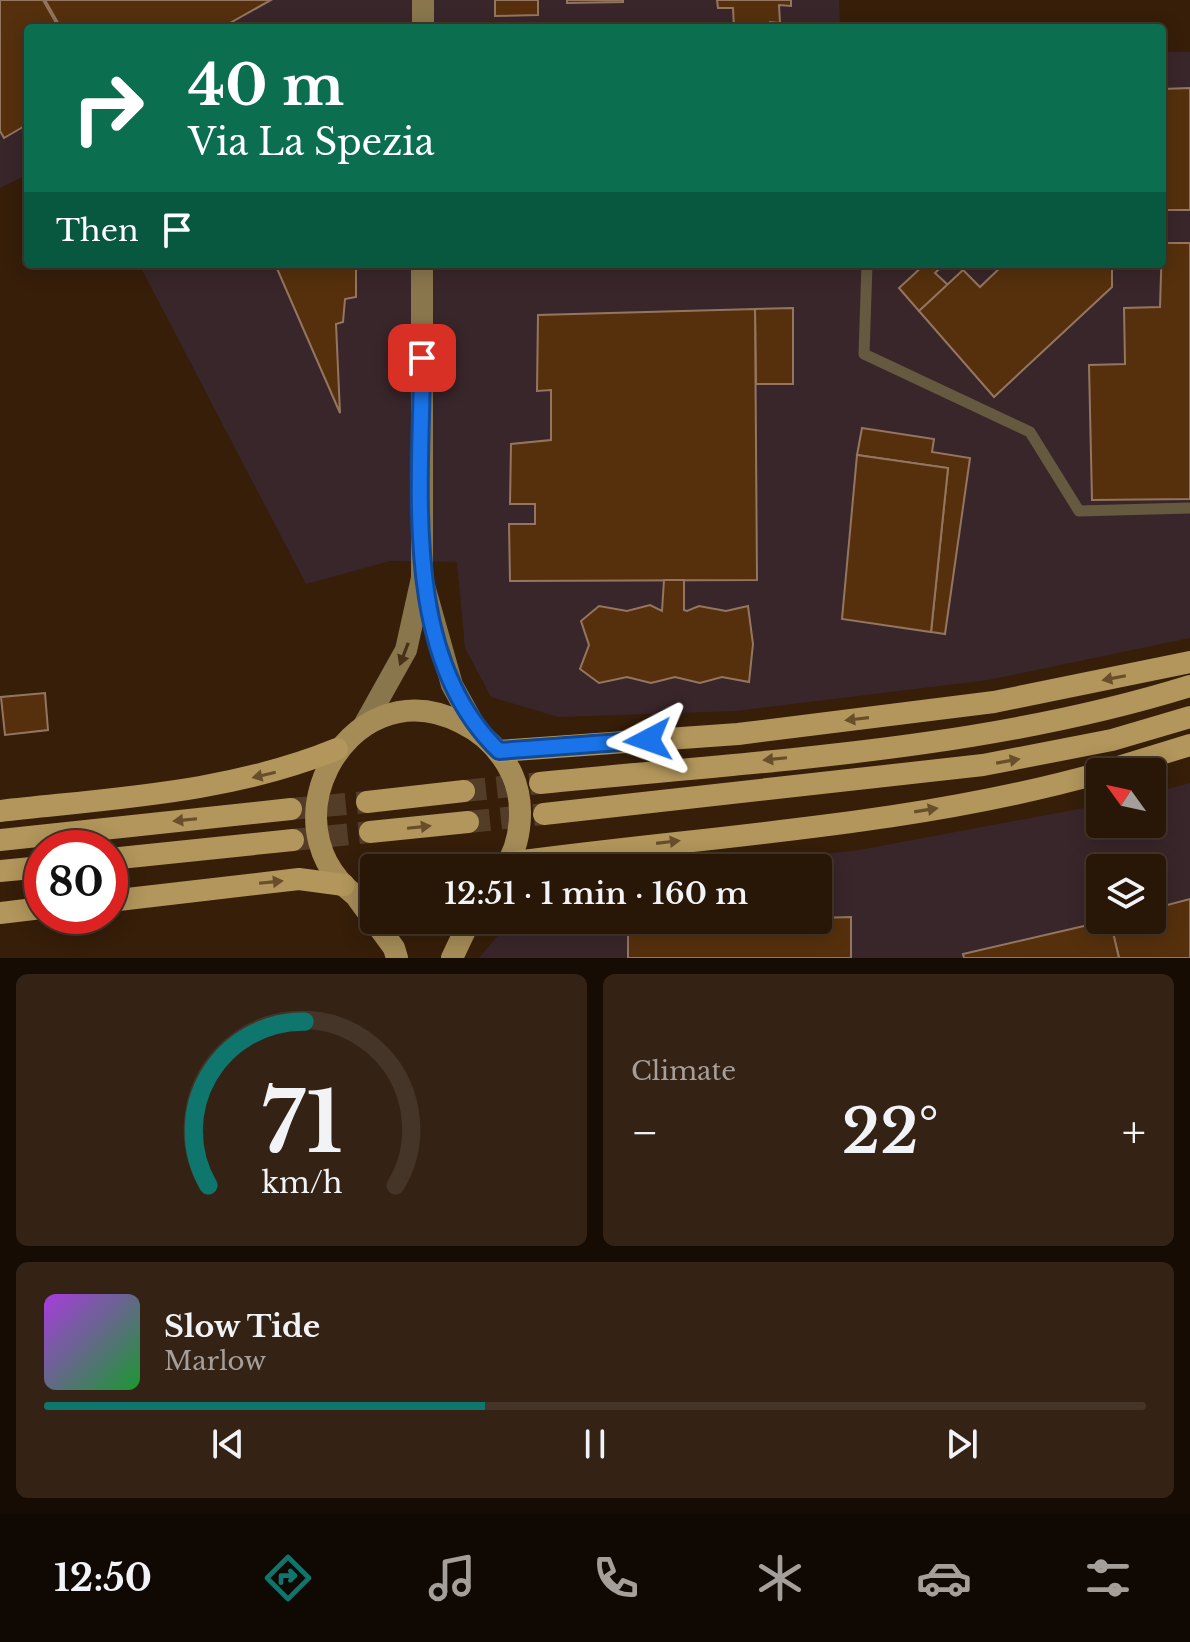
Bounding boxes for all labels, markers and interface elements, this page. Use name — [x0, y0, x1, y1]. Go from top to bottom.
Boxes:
text: 40 m — [188, 51, 344, 120]
icon: right — [56, 56, 160, 160]
text: Via La Spezia — [188, 120, 435, 165]
icon: arrive — [155, 208, 199, 252]
text: Then — [56, 212, 139, 249]
pin — [388, 324, 456, 392]
icon: arrive — [400, 336, 444, 380]
one-way arrow — [397, 642, 410, 666]
one-way arrow — [1101, 672, 1126, 684]
position arrow — [606, 698, 690, 782]
one-way arrow — [844, 713, 869, 726]
one-way arrow — [762, 753, 787, 766]
one-way arrow — [996, 754, 1021, 766]
north arrow — [1086, 758, 1166, 838]
map controls — [1086, 758, 1166, 934]
one-way arrow — [251, 769, 276, 782]
one-way arrow — [914, 803, 939, 816]
one-way arrow — [172, 813, 197, 826]
one-way arrow — [407, 821, 432, 834]
speed limit sign: 80 — [24, 830, 128, 934]
one-way arrow — [656, 836, 681, 849]
button: layers — [1086, 854, 1166, 934]
text: 12:51 · 1 min · 160 m — [444, 875, 748, 912]
one-way arrow — [259, 876, 284, 889]
text: Climate — [631, 1055, 736, 1087]
text: 71 — [261, 1071, 342, 1174]
text: 22° — [842, 1095, 939, 1169]
text: − — [631, 1105, 659, 1160]
text: + — [1122, 1105, 1146, 1160]
text: km/h — [261, 1165, 342, 1201]
text: Slow Tide — [164, 1308, 320, 1345]
text: Marlow — [164, 1345, 266, 1377]
icon: previous — [206, 1422, 250, 1466]
icon: pause — [573, 1422, 617, 1466]
icon: next — [940, 1422, 984, 1466]
icon: directions — [260, 1550, 316, 1606]
icon: music — [424, 1550, 480, 1606]
icon: phone — [588, 1550, 644, 1606]
icon: climate — [752, 1550, 808, 1606]
icon: car — [916, 1550, 972, 1606]
icon: filters — [1080, 1550, 1136, 1606]
text: 12:50 — [54, 1556, 152, 1601]

